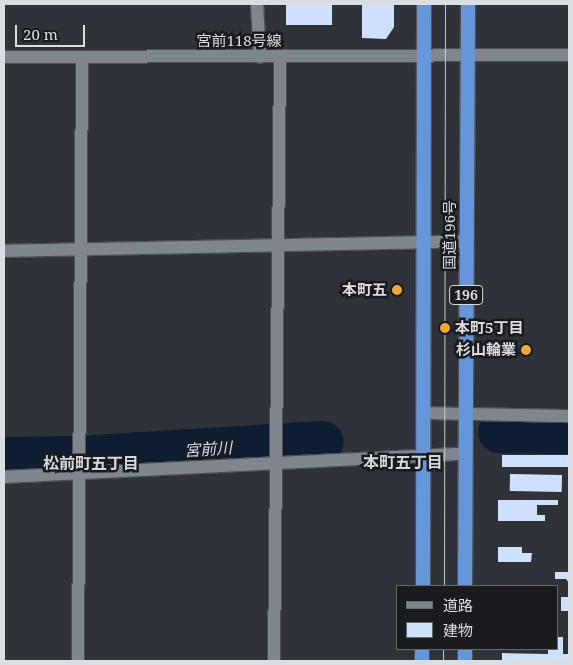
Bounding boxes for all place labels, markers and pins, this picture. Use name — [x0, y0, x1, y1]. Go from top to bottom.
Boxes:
place label: 本町五 — [342, 281, 387, 299]
marker: 本町五 — [391, 284, 403, 296]
place label: 本町5丁目 — [455, 319, 523, 337]
marker: 本町5丁目 — [439, 322, 451, 334]
place label: 杉山輪業 — [456, 341, 516, 359]
marker: 杉山輪業 — [520, 344, 532, 356]

